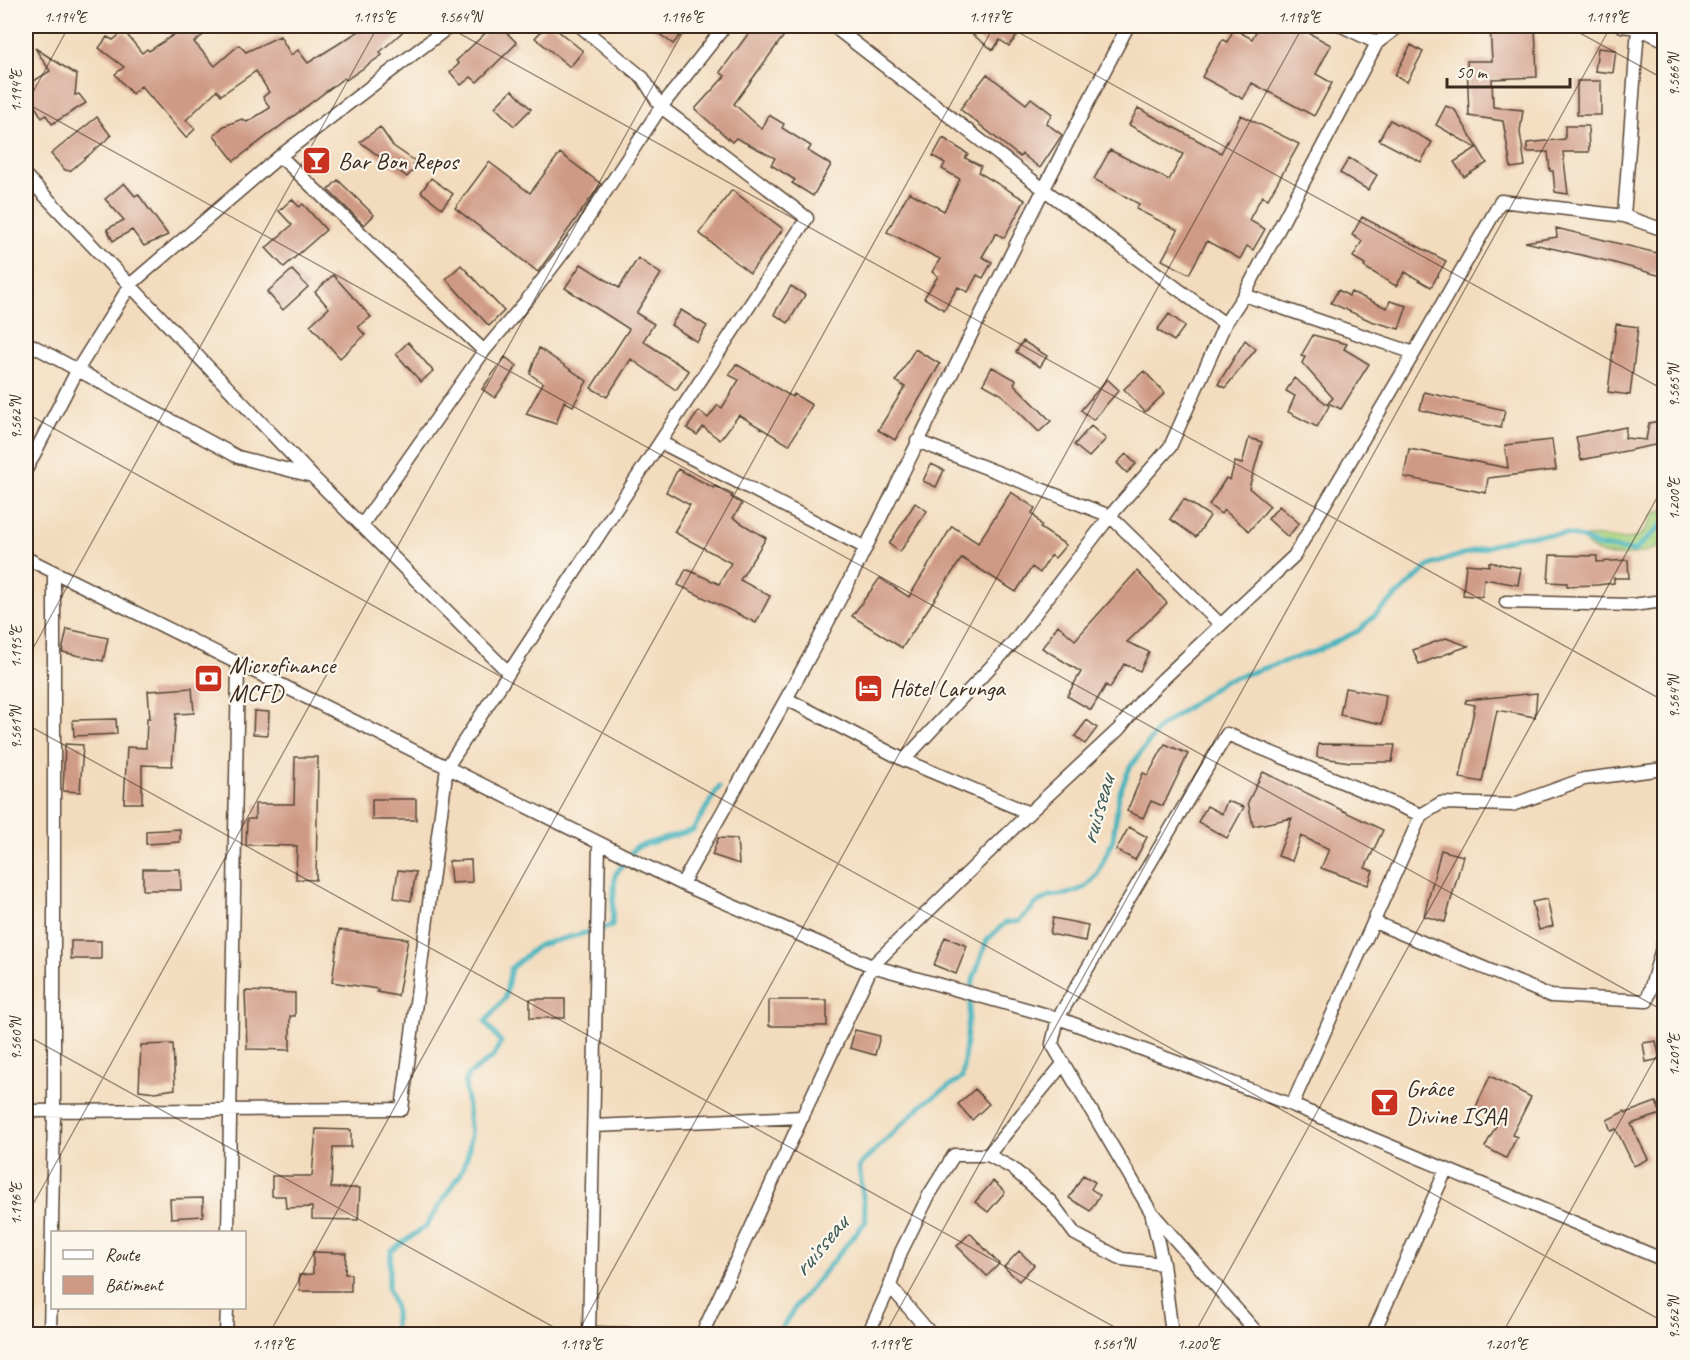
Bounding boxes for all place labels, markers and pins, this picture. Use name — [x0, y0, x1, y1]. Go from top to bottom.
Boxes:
bar icon: Bar Bon Repos — [301, 145, 333, 177]
place label: Bar Bon Repos — [338, 146, 461, 176]
place label: Microfinance MCFD — [229, 650, 338, 708]
bank icon: Microfinance MCFD — [192, 663, 224, 695]
hotel icon: Hôtel Larunga — [853, 672, 885, 704]
place label: Hôtel Larunga — [890, 673, 1006, 703]
place label: Grâce Divine ISAA — [1406, 1073, 1508, 1131]
bar icon: Grâce Divine ISAA — [1369, 1086, 1401, 1118]

